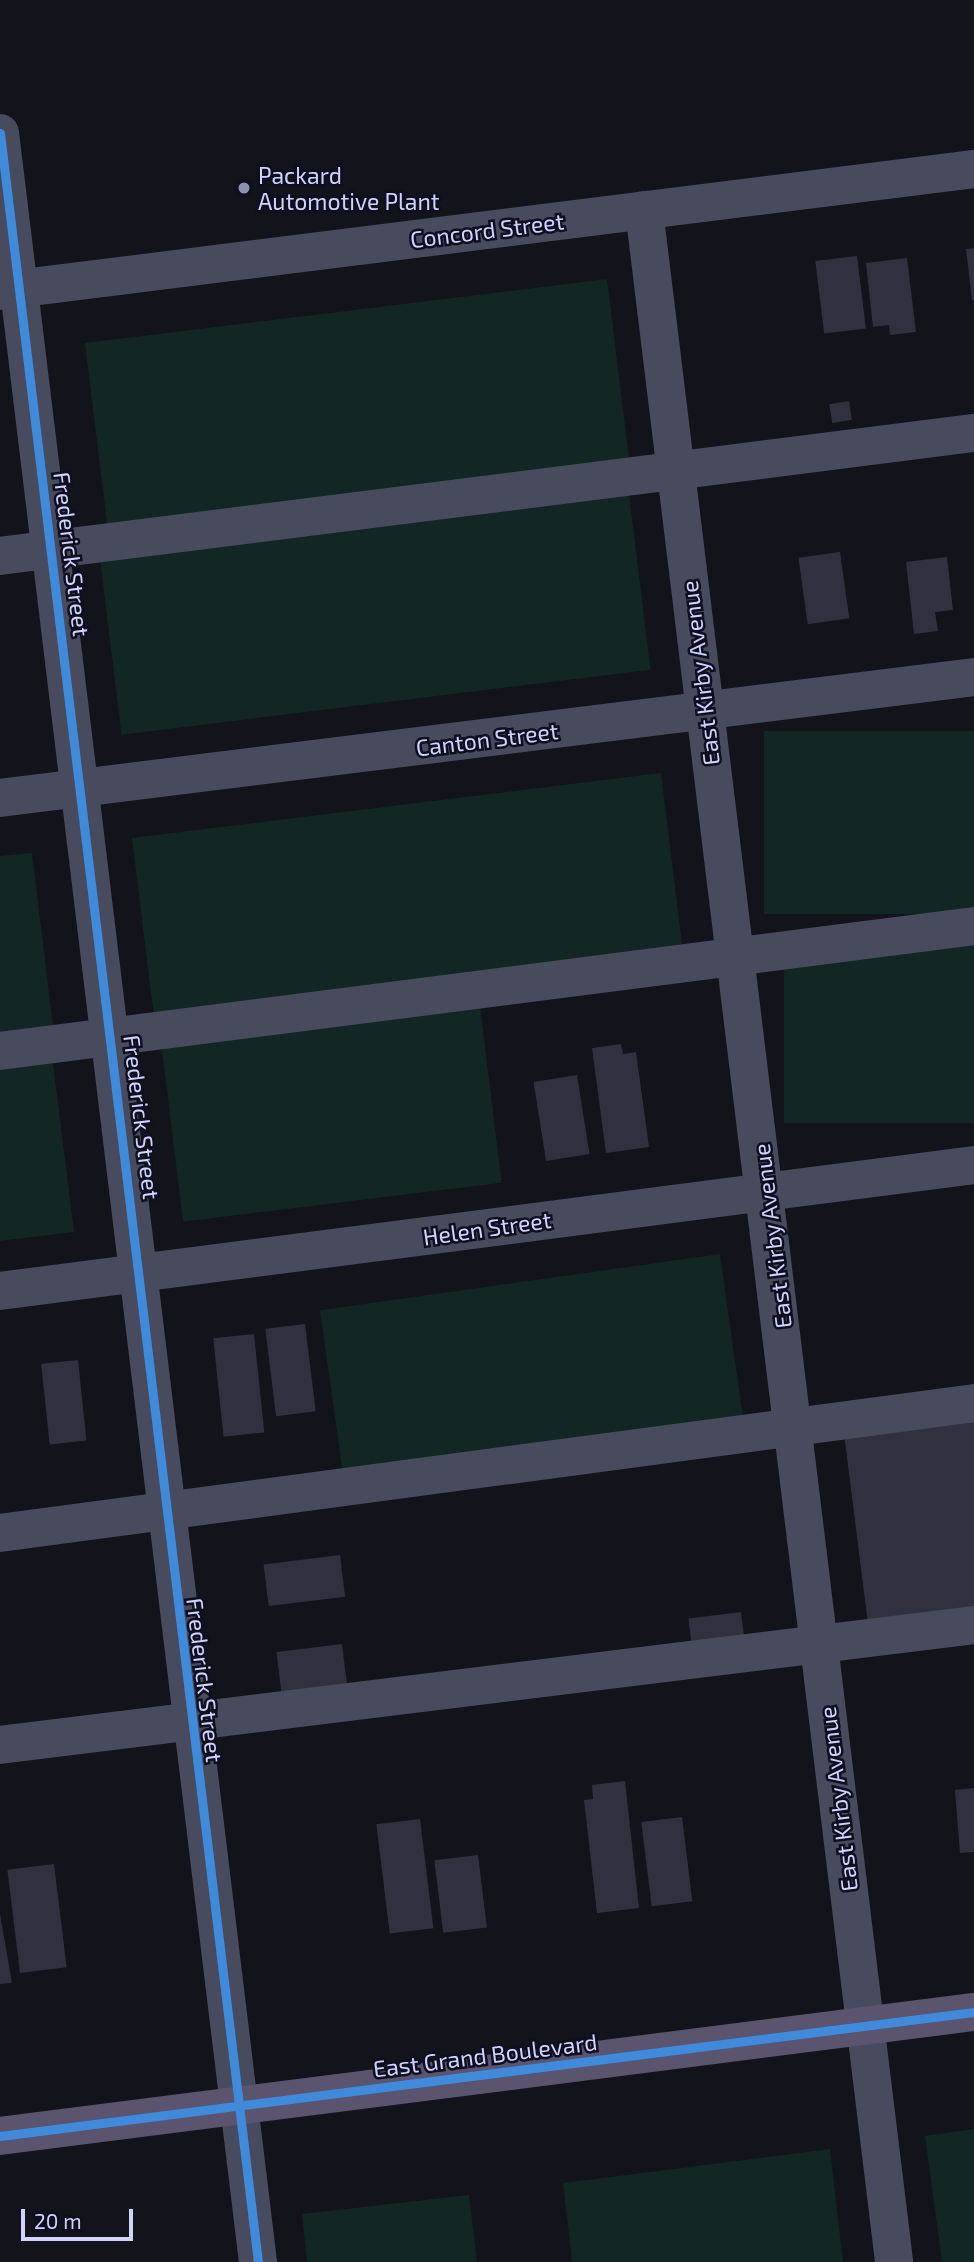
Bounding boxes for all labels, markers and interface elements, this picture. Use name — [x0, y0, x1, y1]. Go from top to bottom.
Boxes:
place label: Packard Automotive Plant — [258, 161, 440, 215]
marker: Packard Automotive Plant — [236, 180, 252, 196]
street label: Concord Street — [408, 207, 566, 253]
street label: Frederick Street — [48, 470, 96, 638]
street label: East Kirby Avenue — [675, 579, 725, 767]
street label: Canton Street — [414, 717, 560, 761]
street label: Frederick Street — [118, 1033, 166, 1201]
street label: East Kirby Avenue — [747, 1142, 797, 1330]
street label: Helen Street — [421, 1205, 553, 1251]
street label: Frederick Street — [181, 1596, 229, 1764]
street label: East Kirby Avenue — [813, 1705, 863, 1893]
street label: East Grand Boulevard — [371, 2028, 599, 2082]
scale bar — [24, 2196, 136, 2240]
text: 20 m — [34, 2208, 82, 2233]

